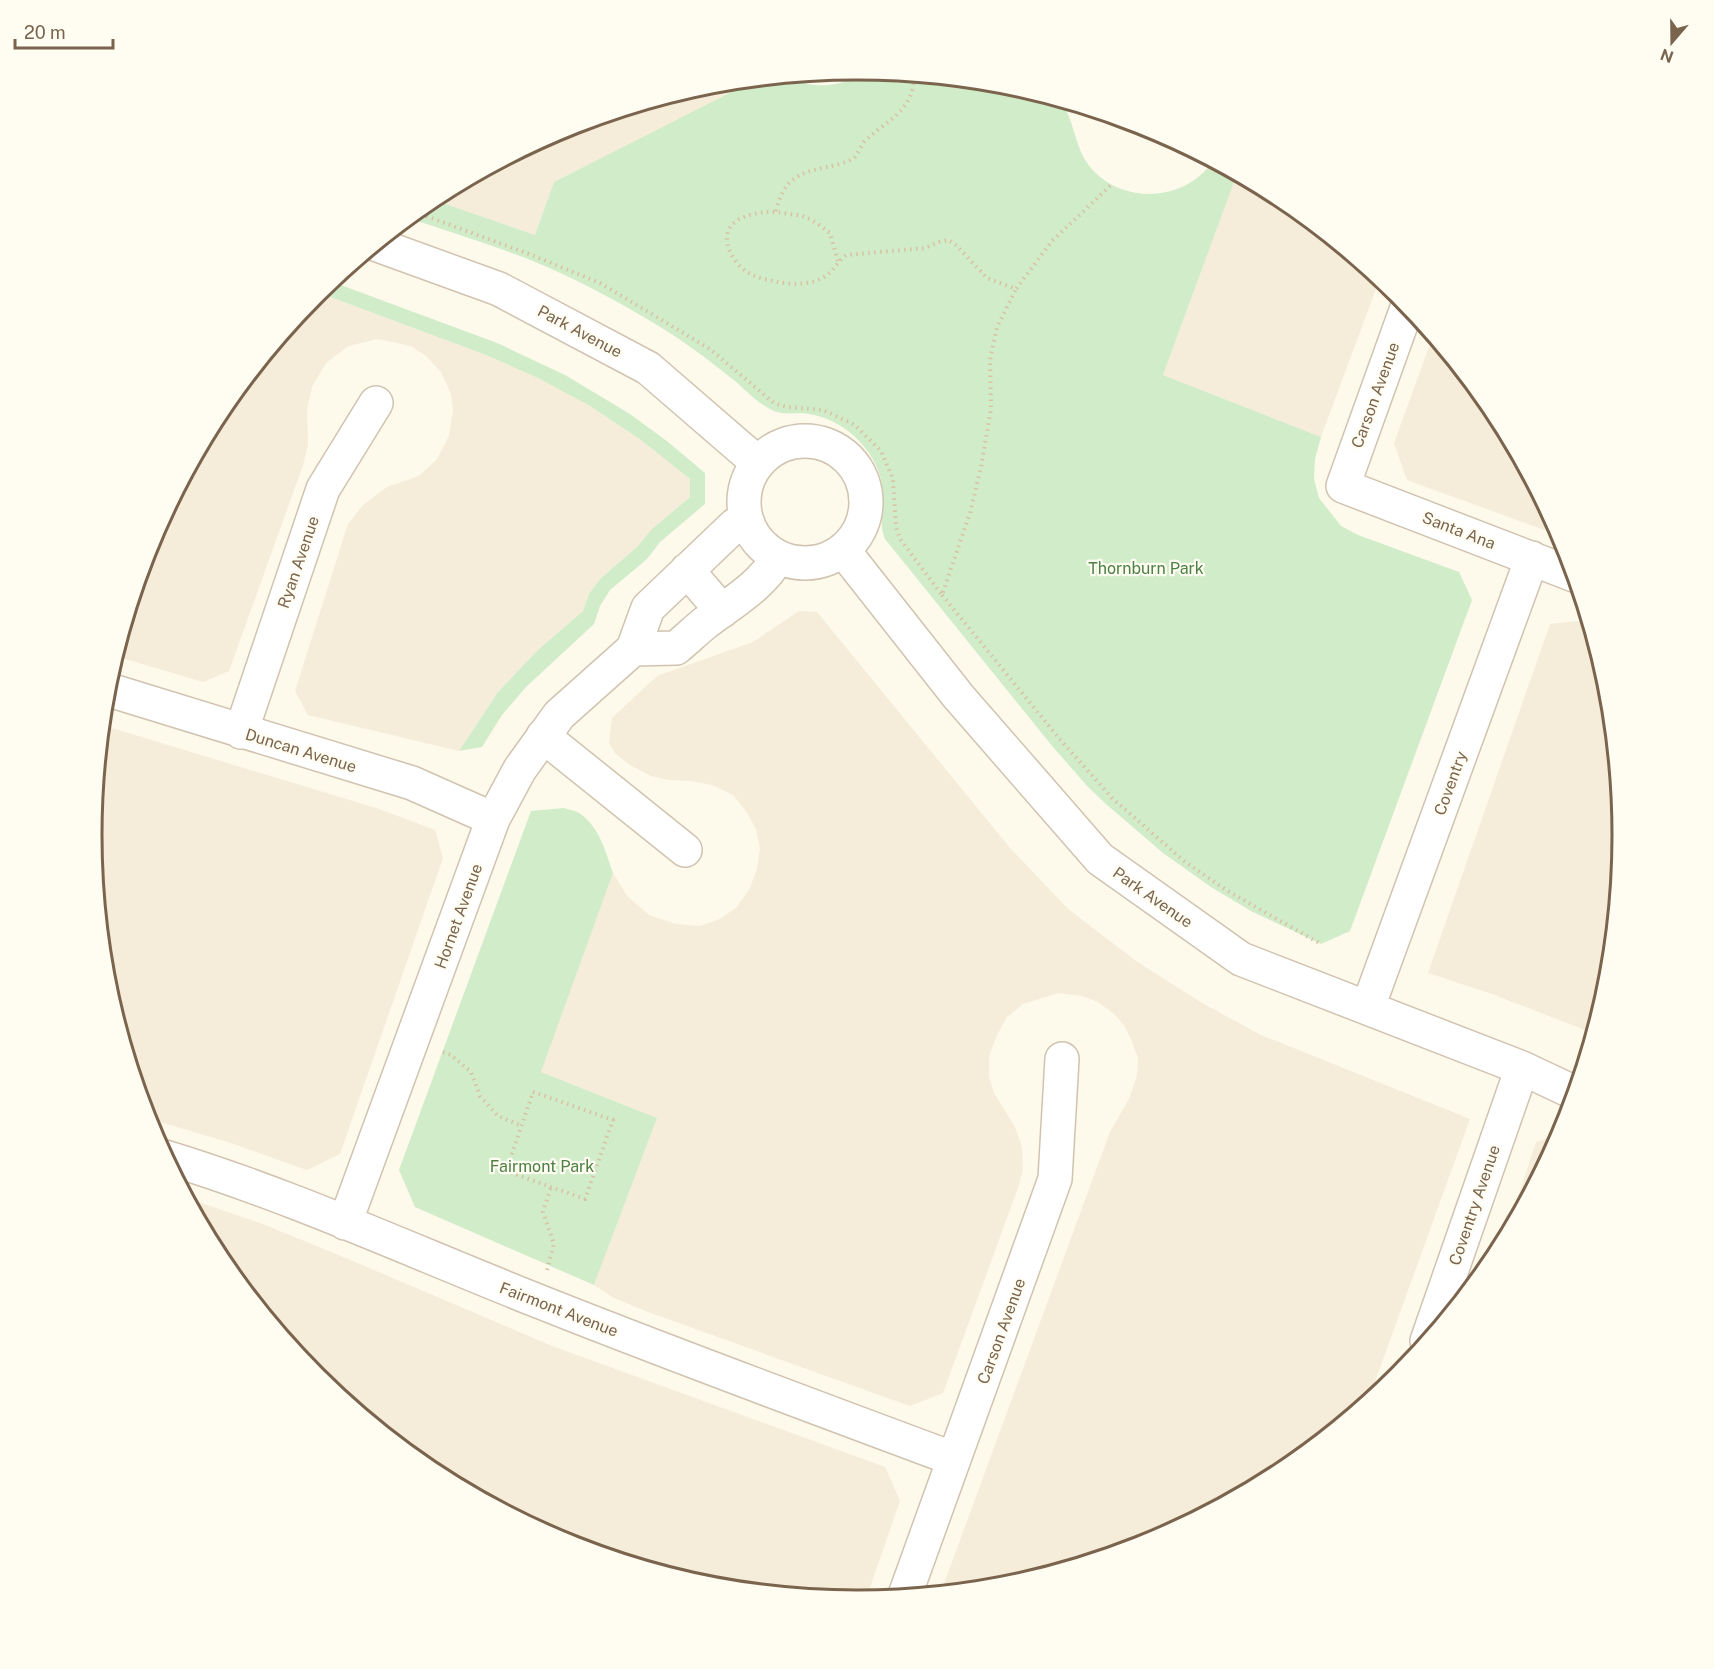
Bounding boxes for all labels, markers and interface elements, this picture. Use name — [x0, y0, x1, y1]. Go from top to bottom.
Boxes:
scale bar — [15, 12, 112, 50]
north arrow — [1642, 12, 1702, 72]
text: 20 m — [24, 22, 66, 43]
text: N — [1658, 45, 1676, 67]
street label: Park Avenue — [534, 301, 625, 362]
street label: Carson Avenue — [1348, 340, 1403, 451]
street label: Santa Ana — [1420, 508, 1498, 553]
street label: Ryan Avenue — [274, 514, 323, 611]
park label: Thornburn Park — [1088, 559, 1204, 578]
street label: Duncan Avenue — [243, 725, 359, 776]
street label: Coventry — [1430, 748, 1471, 818]
street label: Hornet Avenue — [431, 861, 486, 971]
street label: Park Avenue — [1109, 863, 1196, 932]
street label: Coventry Avenue — [1445, 1143, 1504, 1268]
park label: Fairmont Park — [490, 1157, 594, 1176]
street label: Carson Avenue — [974, 1276, 1029, 1387]
street label: Fairmont Avenue — [497, 1278, 621, 1341]

